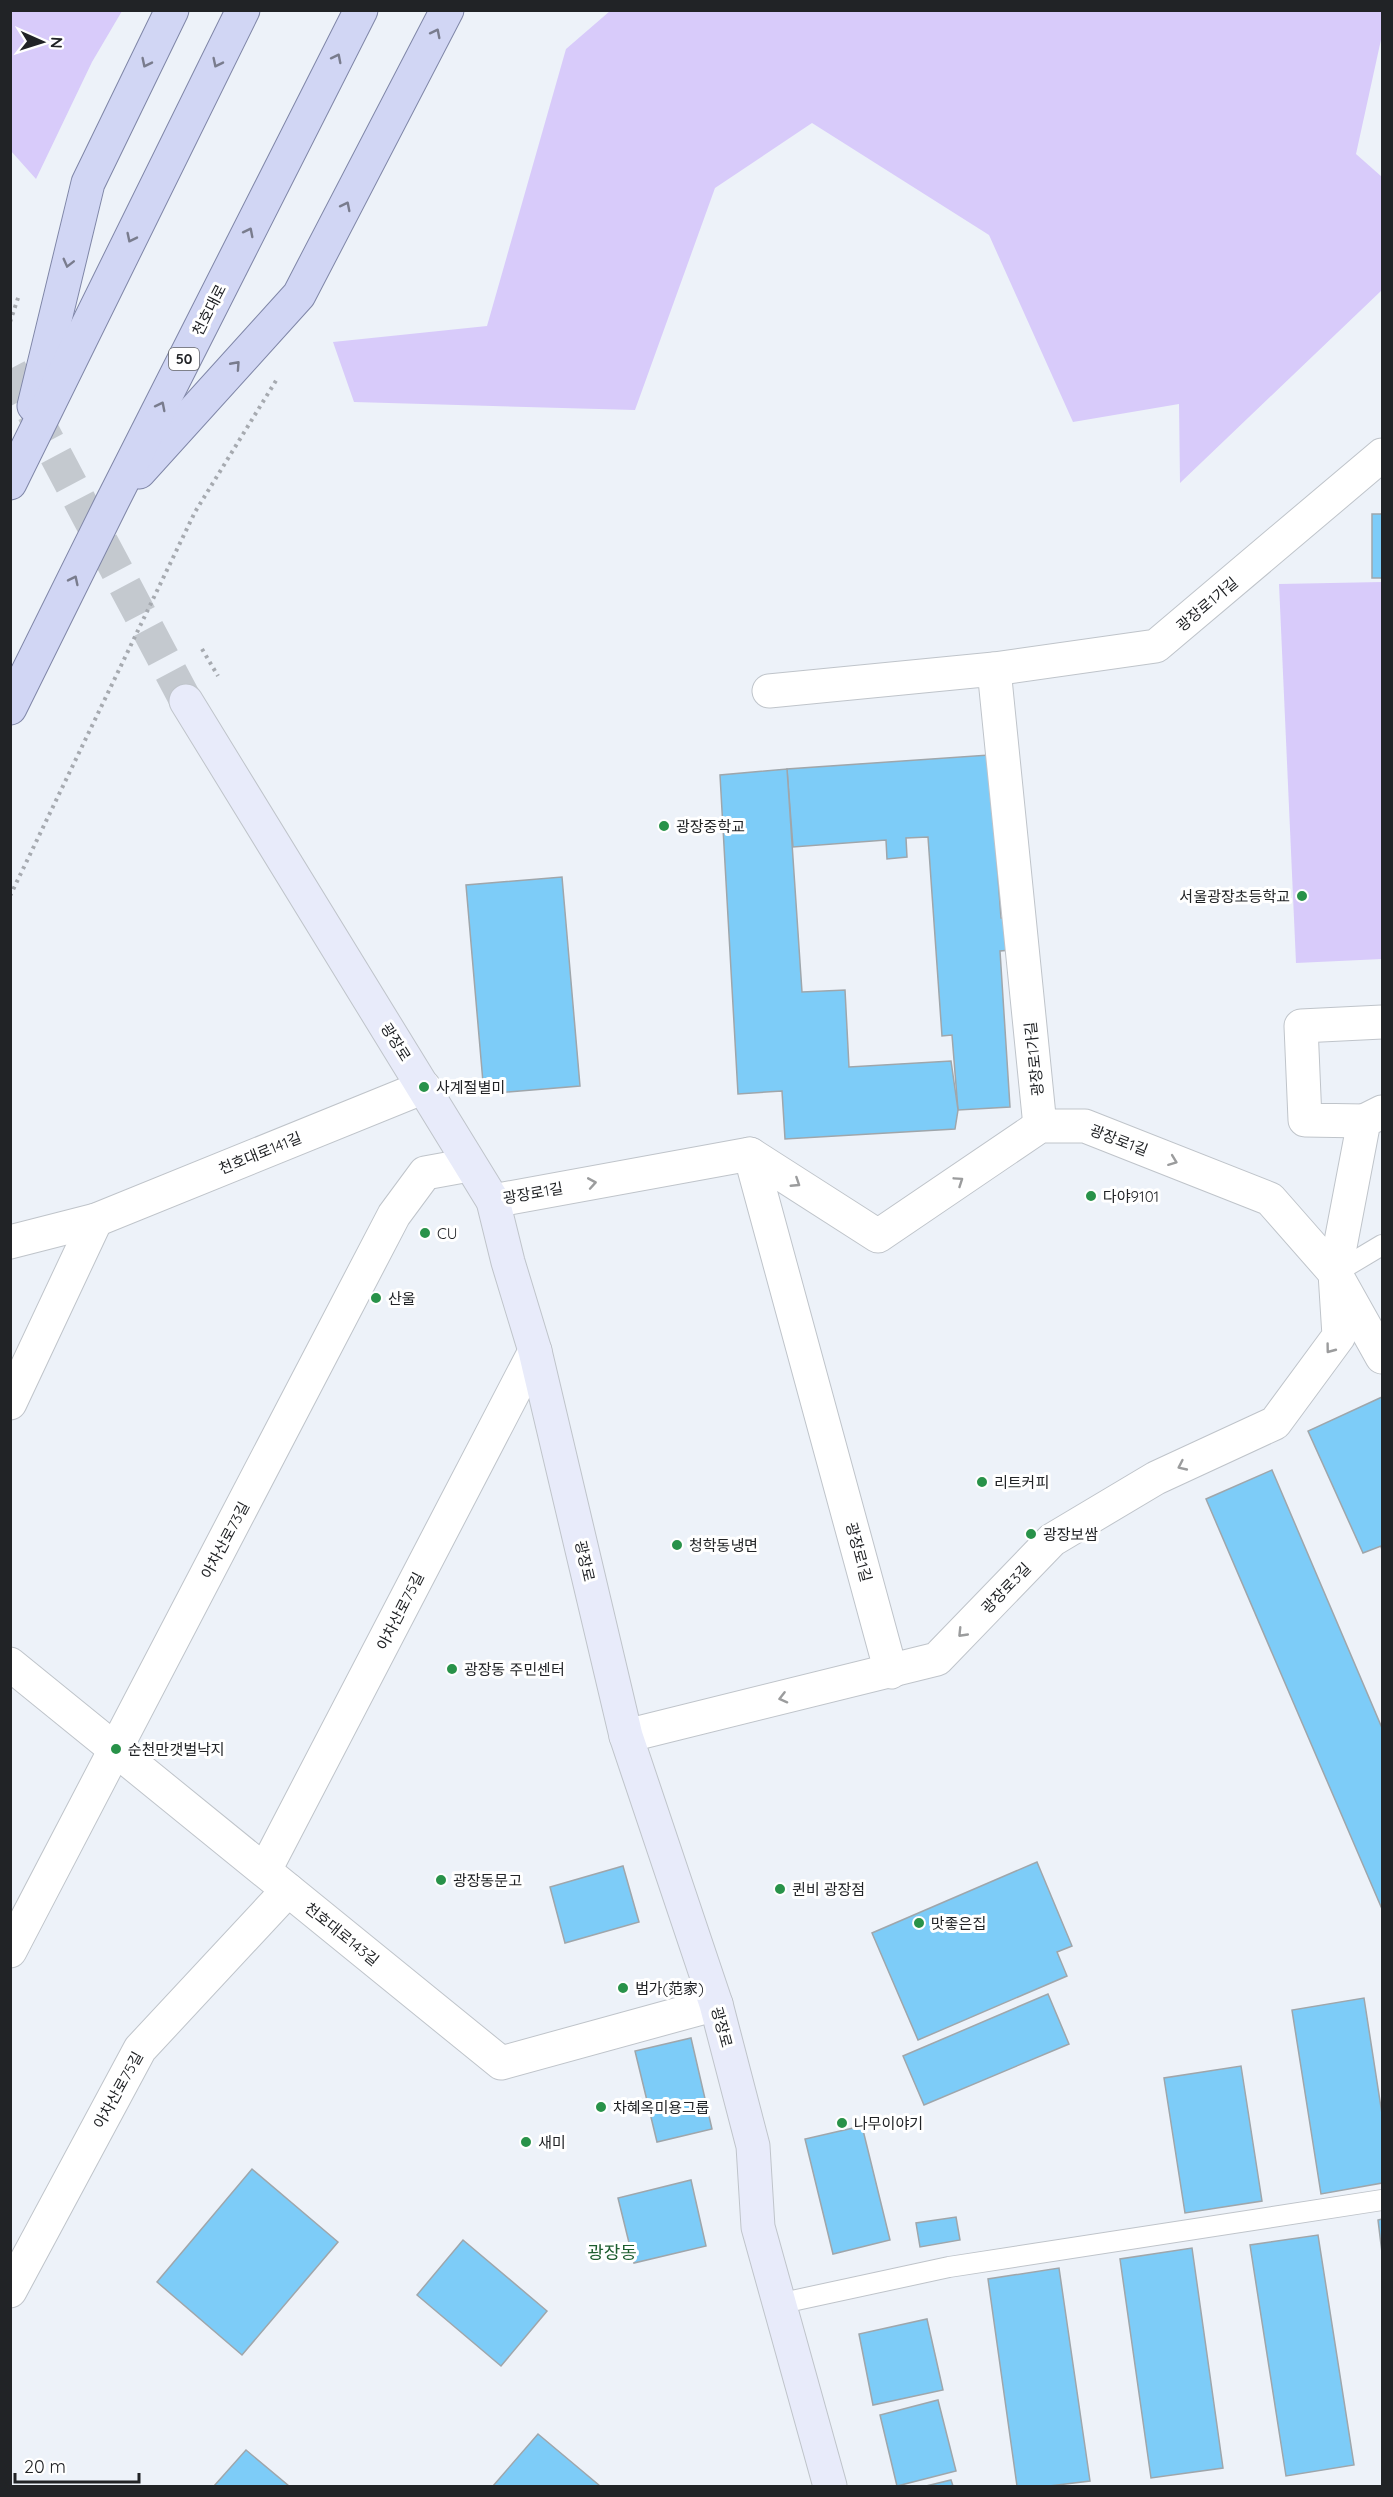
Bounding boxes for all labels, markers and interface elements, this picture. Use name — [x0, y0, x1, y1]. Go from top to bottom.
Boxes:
north arrow — [12, 12, 72, 72]
one-way arrow — [428, 28, 440, 39]
text: N — [47, 36, 67, 49]
one-way arrow — [329, 53, 341, 64]
one-way arrow — [142, 57, 154, 68]
one-way arrow — [213, 57, 225, 68]
one-way arrow — [339, 202, 350, 213]
one-way arrow — [241, 227, 253, 238]
one-way arrow — [127, 232, 139, 243]
one-way arrow — [63, 258, 76, 268]
street label: 천호대로 — [188, 281, 230, 339]
road number: 50 — [169, 348, 199, 370]
one-way arrow — [229, 362, 240, 372]
one-way arrow — [153, 401, 165, 412]
street label: 광장로1가길 — [1172, 573, 1242, 635]
one-way arrow — [66, 576, 78, 587]
place label: 광장중학교 — [676, 817, 745, 836]
marker: 광장중학교 — [657, 819, 671, 833]
place label: 서울광장초등학교 — [1180, 887, 1290, 906]
marker: 서울광장초등학교 — [1295, 889, 1309, 903]
street label: 광장로 — [377, 1019, 415, 1065]
street label: 광장로1가길 — [1021, 1021, 1047, 1097]
place label: 사계절별미 — [436, 1078, 505, 1097]
marker: 사계절별미 — [417, 1080, 431, 1094]
street label: 광장로1길 — [1087, 1120, 1151, 1160]
street label: 천호대로141길 — [216, 1128, 304, 1178]
one-way arrow — [1167, 1153, 1178, 1166]
one-way arrow — [790, 1176, 801, 1187]
one-way arrow — [587, 1177, 596, 1189]
one-way arrow — [952, 1177, 963, 1188]
street label: 광장로1길 — [501, 1178, 565, 1208]
place label: 다야9101 — [1103, 1187, 1159, 1206]
marker: 다야9101 — [1084, 1189, 1098, 1203]
place label: CU — [437, 1224, 458, 1243]
marker: CU — [418, 1226, 432, 1240]
place label: 산울 — [388, 1289, 416, 1308]
marker: 산울 — [369, 1291, 383, 1305]
one-way arrow — [1326, 1342, 1337, 1353]
one-way arrow — [1177, 1459, 1188, 1471]
place label: 리트커피 — [994, 1473, 1049, 1492]
marker: 리트커피 — [975, 1475, 989, 1489]
street label: 아차산로73길 — [197, 1498, 253, 1582]
street label: 광장로1길 — [842, 1520, 876, 1584]
place label: 광장보쌈 — [1043, 1525, 1098, 1544]
marker: 광장보쌈 — [1024, 1527, 1038, 1541]
place label: 청학동냉면 — [689, 1536, 758, 1555]
marker: 청학동냉면 — [670, 1538, 684, 1552]
street label: 광장로 — [571, 1539, 599, 1583]
street label: 광장로3길 — [977, 1559, 1035, 1617]
street label: 아차산로75길 — [372, 1569, 428, 1653]
one-way arrow — [958, 1627, 969, 1637]
place label: 광장동 주민센터 — [464, 1660, 565, 1679]
marker: 광장동 주민센터 — [445, 1662, 459, 1676]
one-way arrow — [778, 1691, 788, 1704]
place label: 순천만갯벌낙지 — [128, 1740, 225, 1759]
marker: 순천만갯벌낙지 — [109, 1742, 123, 1756]
place label: 광장동문고 — [453, 1871, 522, 1890]
marker: 광장동문고 — [434, 1873, 448, 1887]
place label: 퀸비 광장점 — [792, 1880, 865, 1899]
marker: 퀸비 광장점 — [773, 1882, 787, 1896]
street label: 천호대로143길 — [301, 1898, 383, 1970]
place label: 맛좋은집 — [931, 1914, 986, 1933]
marker: 맛좋은집 — [912, 1916, 926, 1930]
place label: 범가(范家) — [635, 1979, 704, 1998]
marker: 범가(范家) — [616, 1981, 630, 1995]
street label: 광장로 — [707, 2005, 737, 2049]
street label: 아차산로75길 — [89, 2048, 147, 2132]
place label: 차혜옥미용그룹 — [613, 2098, 710, 2117]
marker: 차혜옥미용그룹 — [594, 2100, 608, 2114]
place label: 나무이야기 — [854, 2114, 923, 2133]
marker: 나무이야기 — [835, 2116, 849, 2130]
place label: 새미 — [538, 2133, 566, 2152]
marker: 새미 — [519, 2135, 533, 2149]
district label: 광장동 — [587, 2241, 637, 2264]
scale bar — [15, 2446, 140, 2484]
text: 20 m — [24, 2455, 66, 2478]

